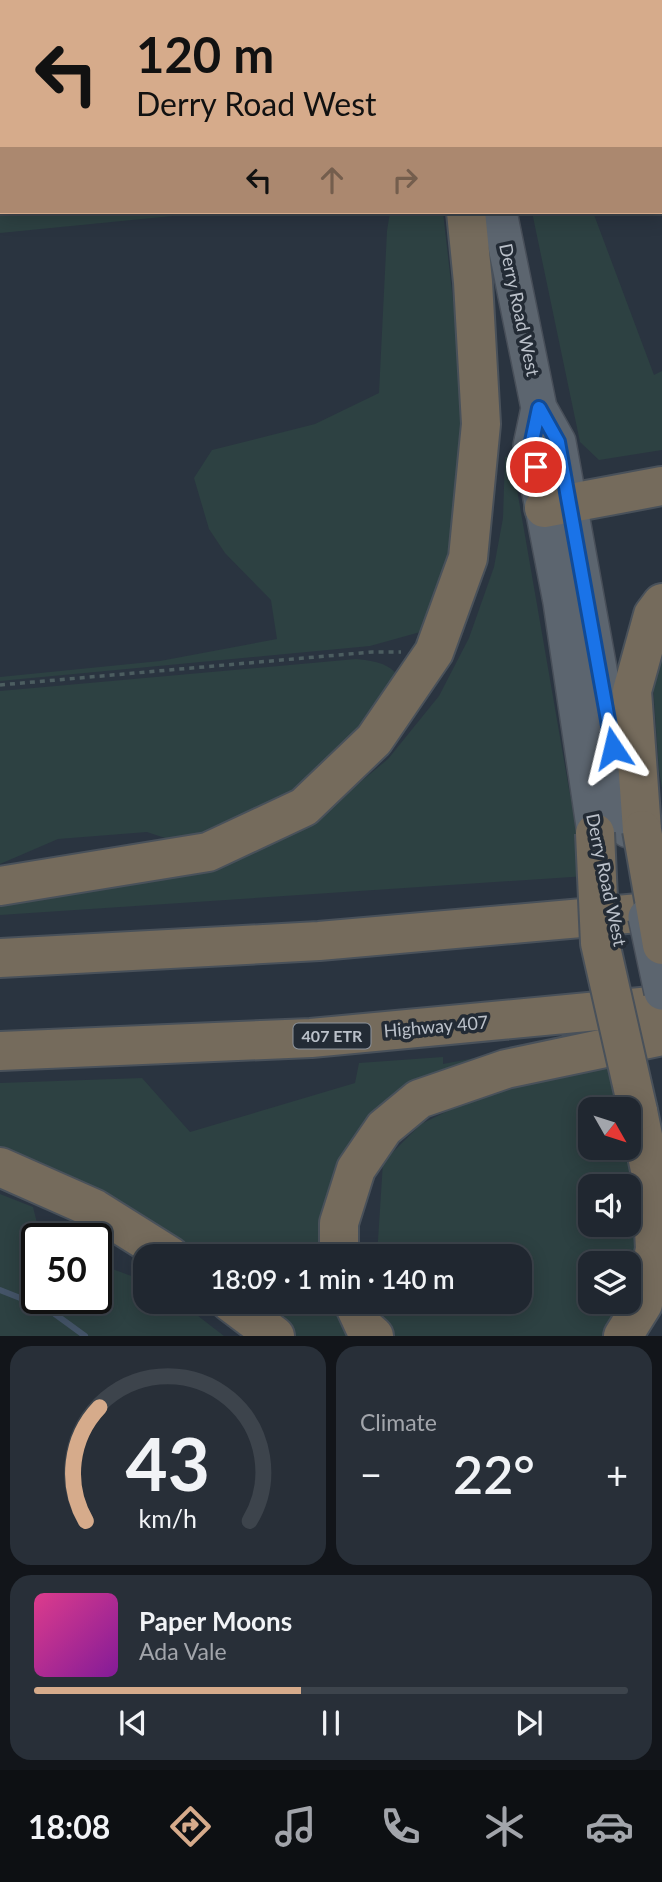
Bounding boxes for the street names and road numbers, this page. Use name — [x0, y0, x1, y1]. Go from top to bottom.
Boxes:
street label: Derry Road West — [495, 241, 545, 379]
street label: Derry Road West — [582, 811, 632, 949]
street label: Highway 407 — [383, 1010, 489, 1042]
road number: 407 ETR — [294, 1024, 370, 1048]

